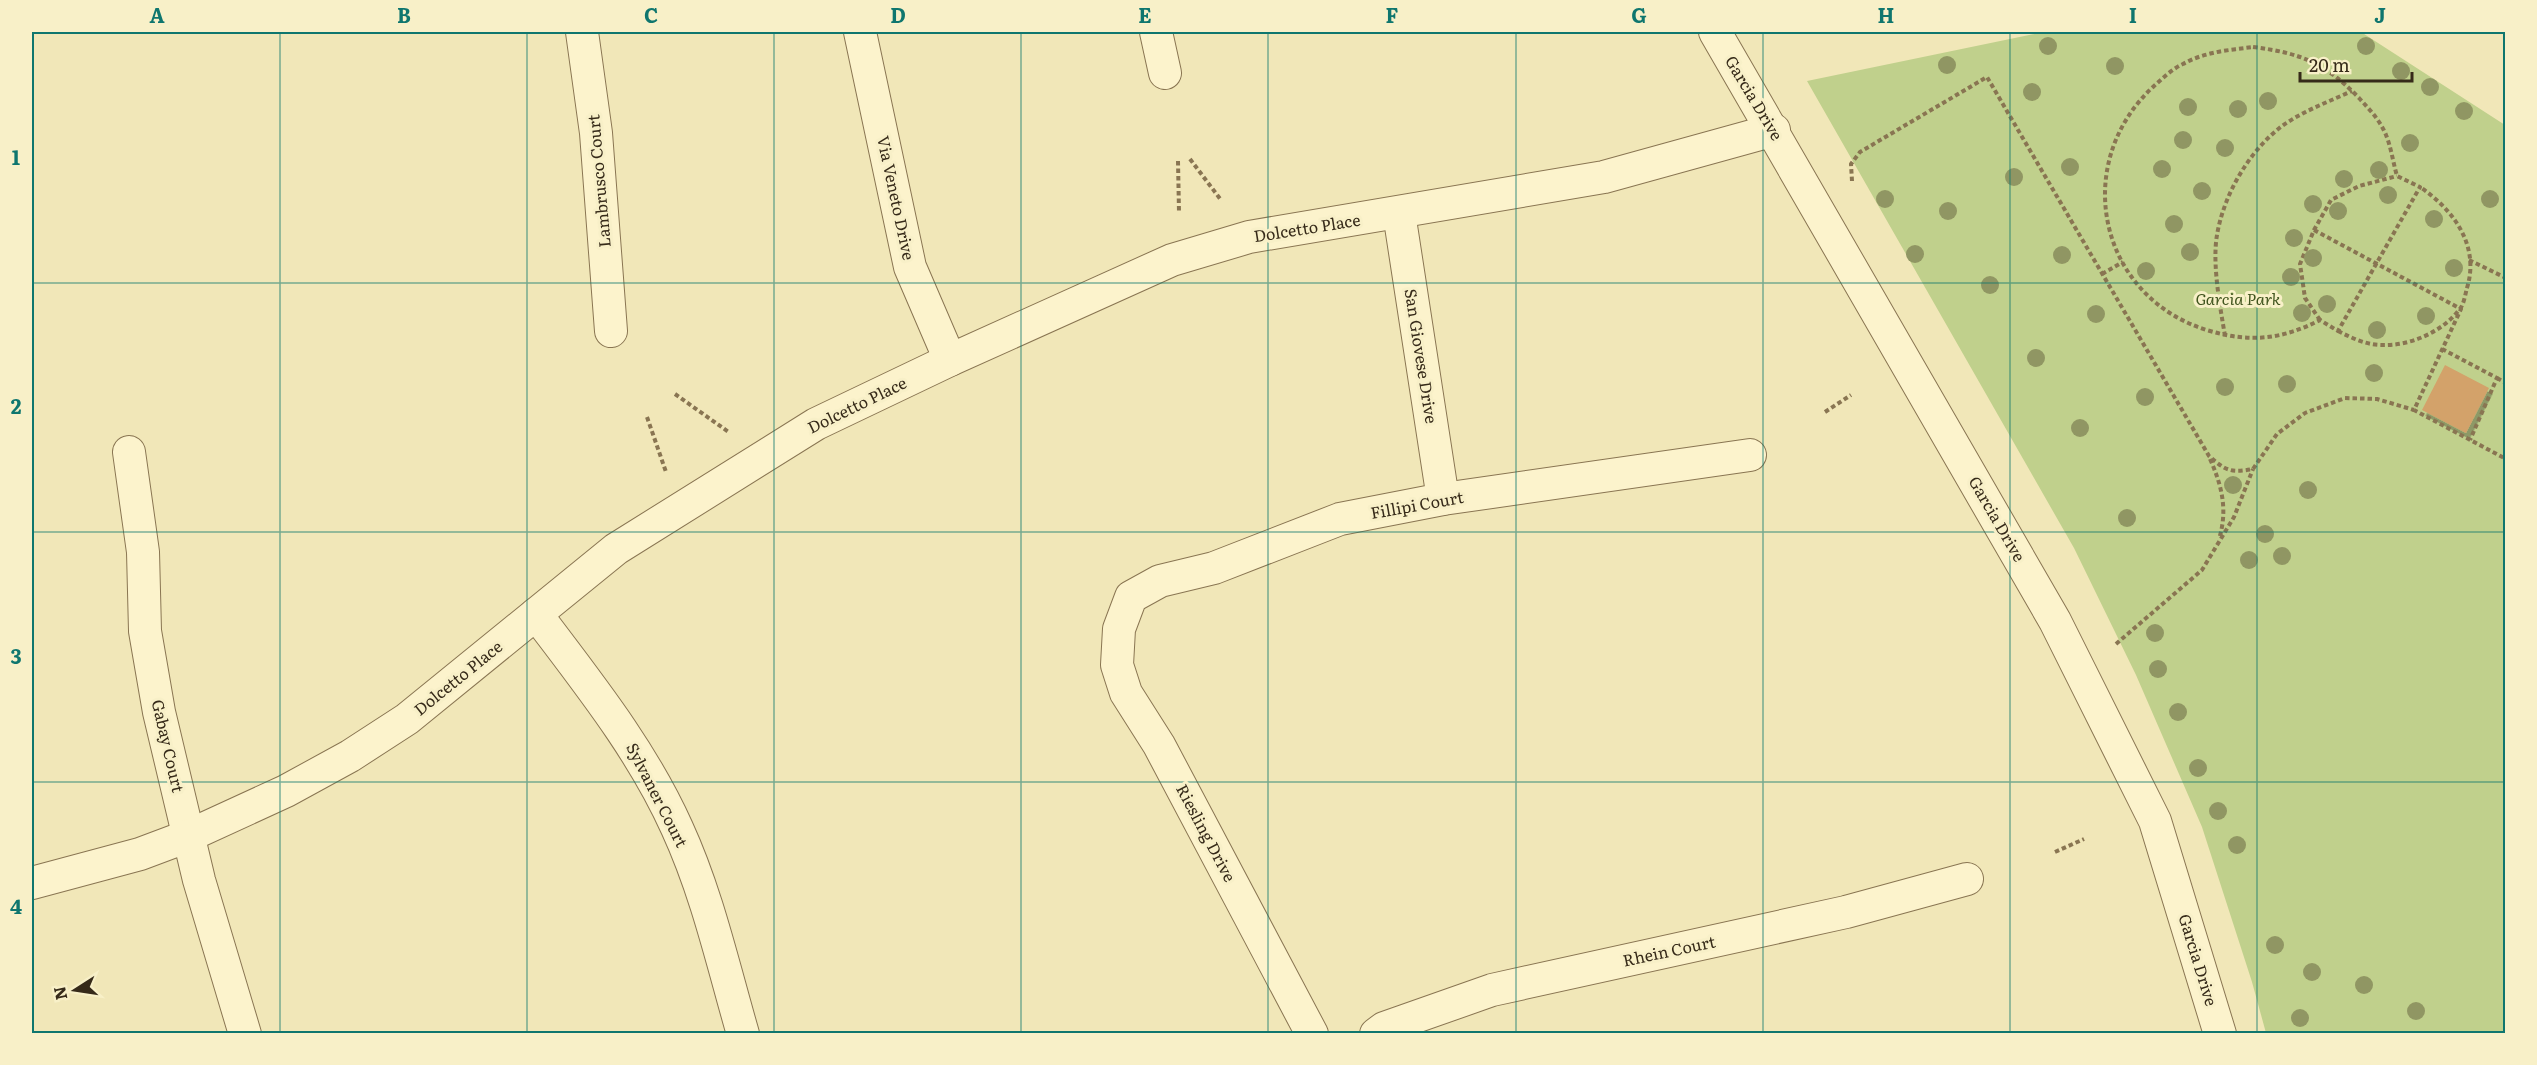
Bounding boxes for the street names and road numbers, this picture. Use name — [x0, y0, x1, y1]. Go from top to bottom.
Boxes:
street label: Garcia Drive — [1720, 51, 1790, 144]
street label: Lambrusco Court — [580, 113, 616, 249]
street label: Via Veneto Drive — [872, 133, 922, 262]
street label: Dolcetto Place — [1252, 207, 1362, 247]
street label: San Giovese Drive — [1399, 287, 1444, 425]
street label: Dolcetto Place — [803, 370, 910, 438]
street label: Garcia Drive — [1964, 471, 2032, 566]
street label: Fillipi Court — [1368, 484, 1466, 524]
street label: Dolcetto Place — [408, 634, 507, 720]
street label: Gabay Court — [147, 697, 191, 795]
street label: Sylvaner Court — [621, 738, 695, 852]
street label: Riesling Drive — [1171, 779, 1243, 886]
street label: Garcia Drive — [2174, 911, 2224, 1009]
street label: Rhein Court — [1620, 928, 1718, 972]

